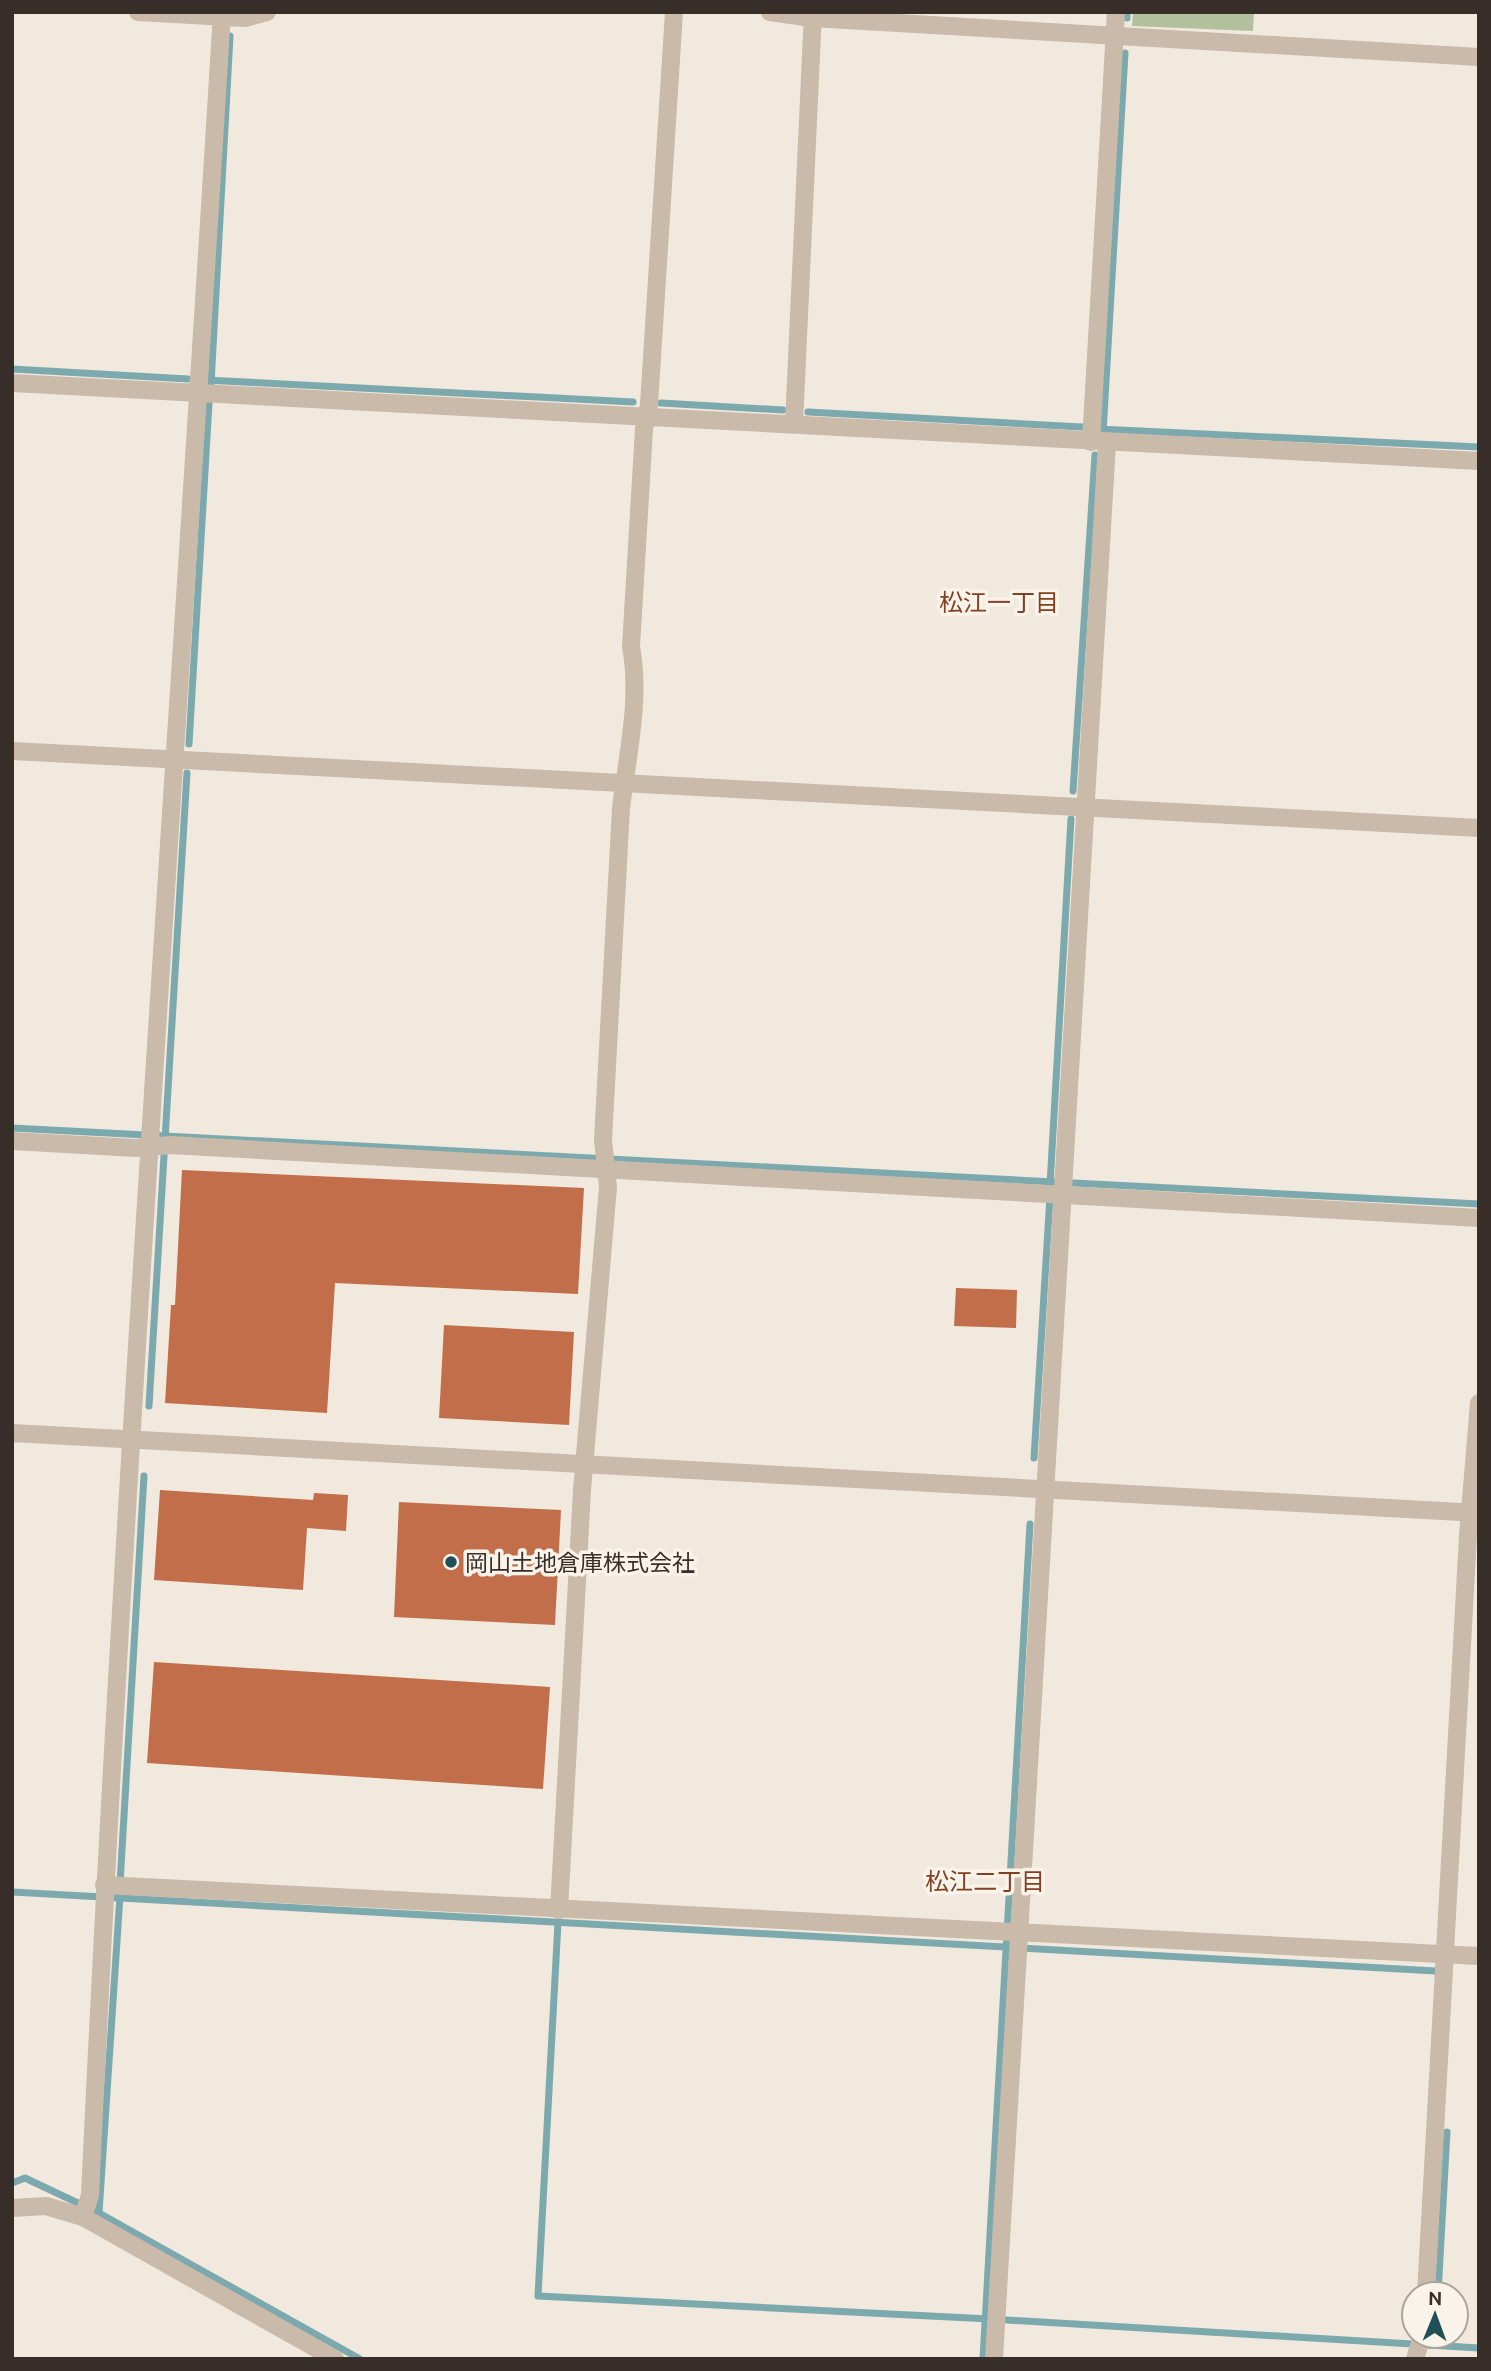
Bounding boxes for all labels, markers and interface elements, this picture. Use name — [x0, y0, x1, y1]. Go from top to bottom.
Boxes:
district label: 松江一丁目 — [939, 589, 1059, 616]
place label: 岡山土地倉庫株式会社 — [465, 1550, 695, 1575]
marker: 岡山土地倉庫株式会社 — [443, 1554, 459, 1570]
district label: 松江二丁目 — [925, 1868, 1045, 1895]
north arrow — [1400, 2280, 1470, 2350]
text: N — [1428, 2287, 1443, 2309]

